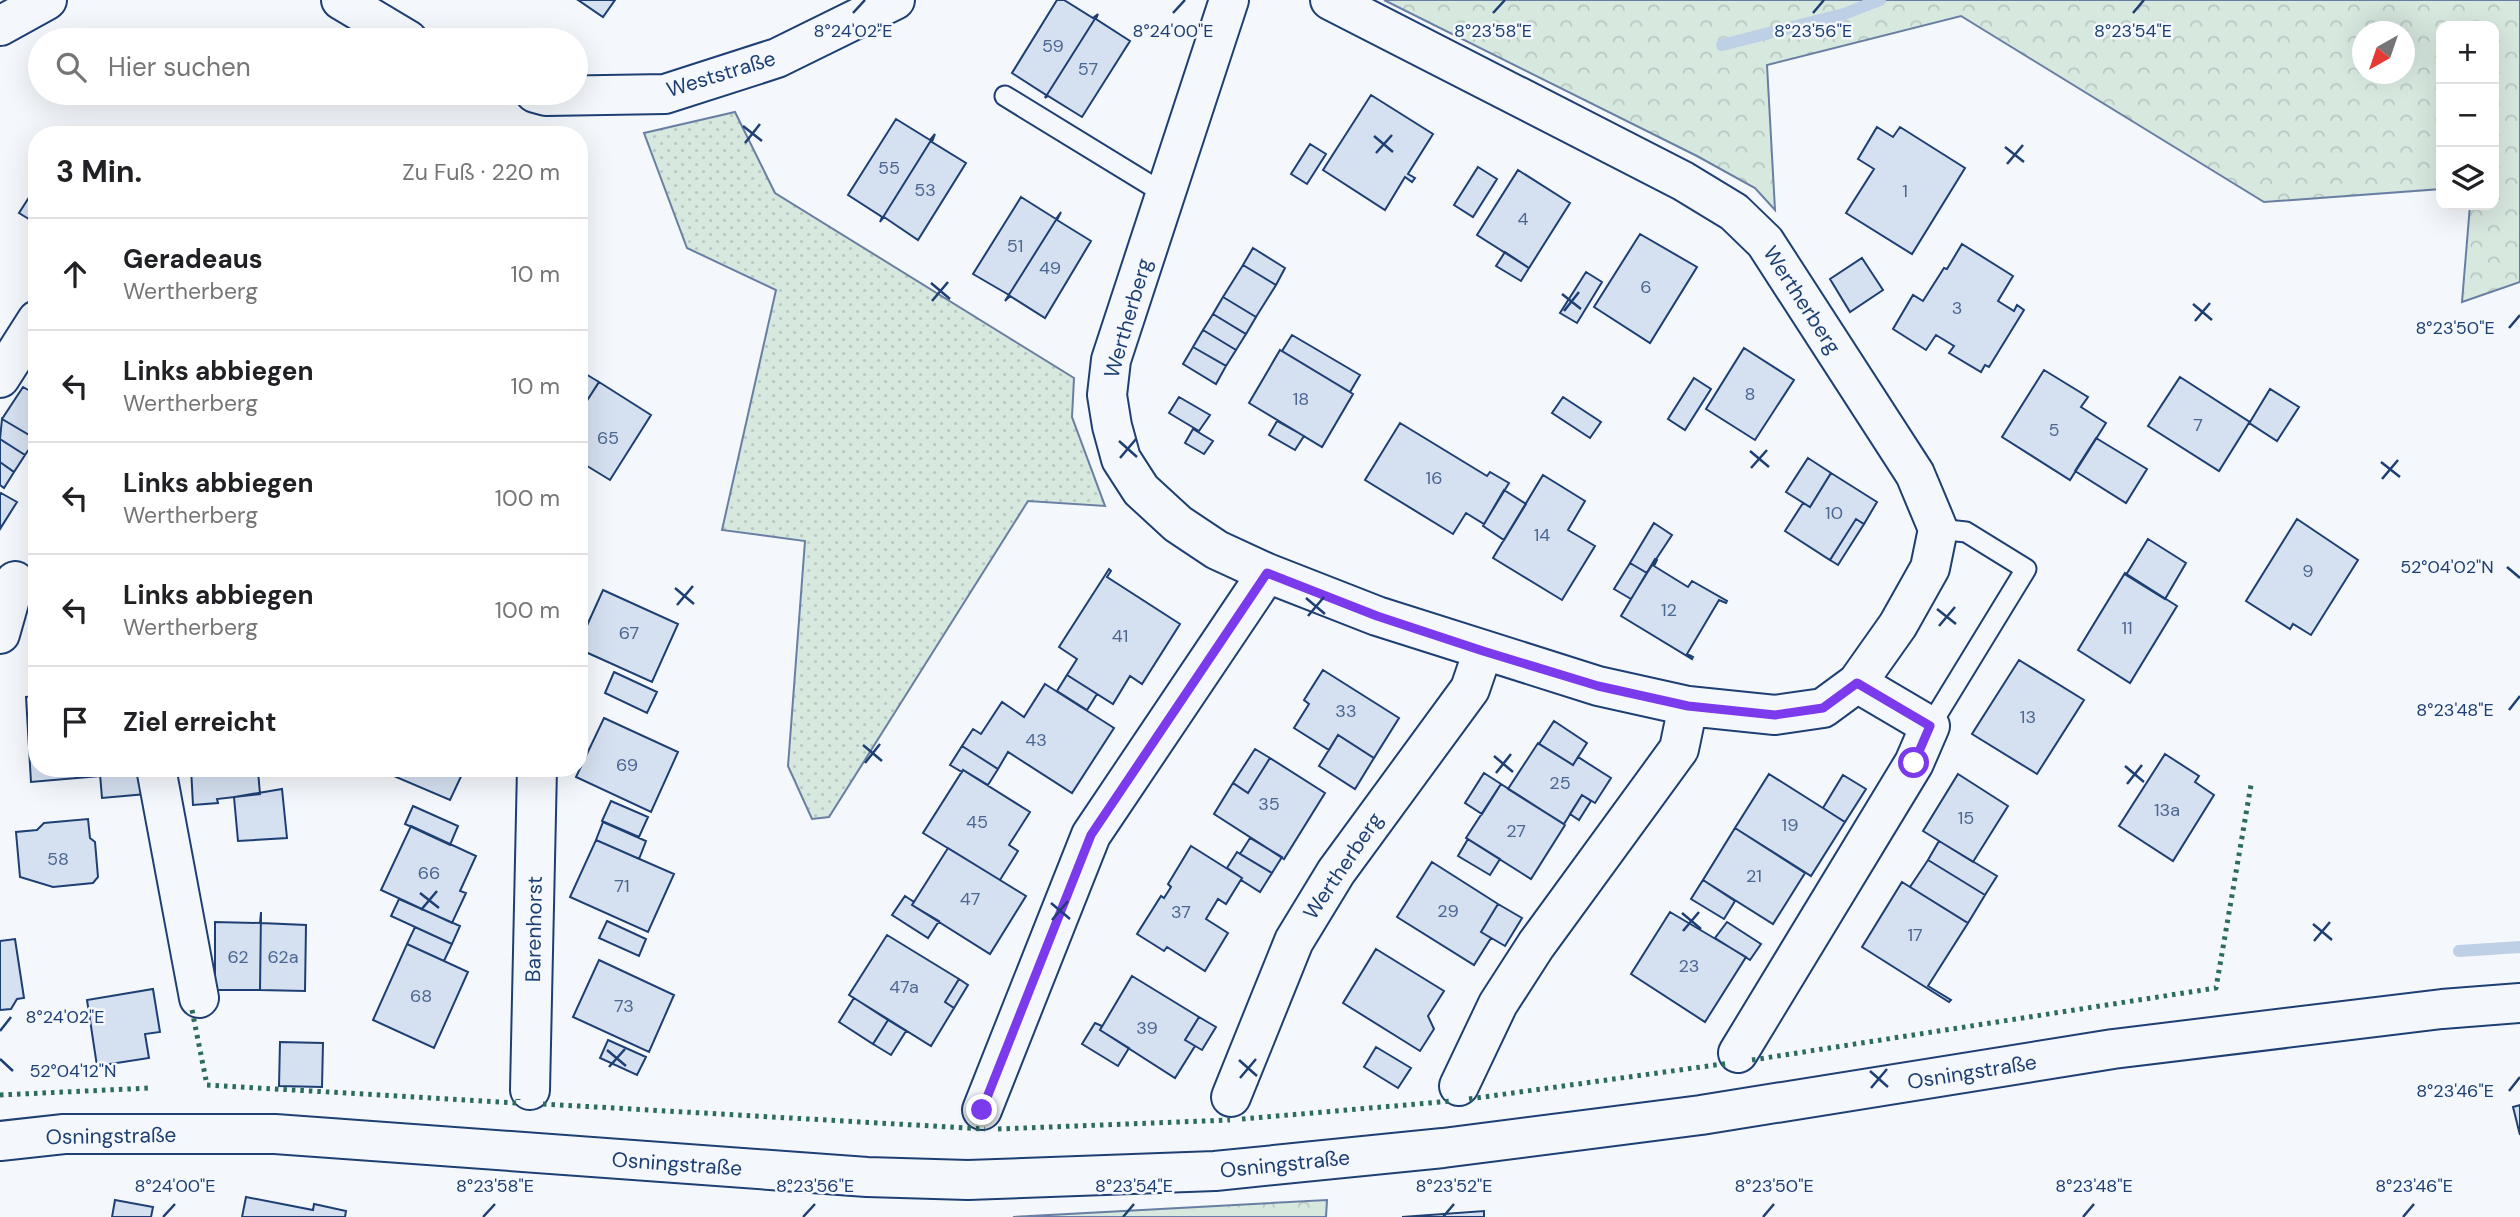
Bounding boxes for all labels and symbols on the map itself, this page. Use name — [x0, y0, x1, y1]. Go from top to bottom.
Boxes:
text: 8°24'02"E — [814, 19, 892, 43]
text: 8°24'00"E — [1133, 19, 1214, 43]
text: 8°23'58"E — [1454, 19, 1532, 43]
text: 8°23'56"E — [1774, 19, 1852, 43]
text: 8°23'54"E — [2094, 19, 2172, 43]
north arrow — [2352, 21, 2415, 84]
house number: 59 — [1042, 34, 1064, 58]
street label: Weststraße — [663, 44, 779, 104]
house number: 57 — [1078, 57, 1098, 81]
house number: 55 — [878, 156, 900, 180]
house number: 53 — [914, 178, 936, 202]
house number: 1 — [1902, 179, 1908, 203]
house number: 4 — [1518, 207, 1529, 231]
house number: 51 — [1007, 234, 1023, 258]
street label: Wertherberg — [1757, 241, 1847, 360]
street label: Wertherberg — [1098, 255, 1159, 381]
house number: 49 — [1039, 256, 1061, 280]
house number: 6 — [1640, 275, 1652, 299]
house number: 3 — [1952, 296, 1962, 320]
text: 8°23'50"E — [2415, 316, 2495, 340]
house number: 8 — [1745, 382, 1755, 406]
house number: 18 — [1293, 387, 1309, 411]
house number: 7 — [2193, 413, 2203, 437]
house number: 5 — [2049, 418, 2059, 442]
house number: 65 — [597, 426, 619, 450]
house number: 16 — [1426, 466, 1442, 490]
house number: 10 — [1825, 501, 1843, 525]
house number: 14 — [1534, 523, 1550, 547]
text: 52°04'02"N — [2400, 555, 2494, 579]
house number: 9 — [2302, 559, 2314, 583]
house number: 12 — [1661, 598, 1677, 622]
house number: 11 — [2121, 616, 2133, 640]
house number: 67 — [619, 621, 639, 645]
house number: 41 — [1112, 624, 1128, 648]
text: 8°23'48"E — [2416, 698, 2494, 722]
house number: 33 — [1335, 699, 1357, 723]
house number: 13 — [2020, 705, 2036, 729]
house number: 43 — [1025, 728, 1047, 752]
route start — [1898, 747, 1929, 778]
house number: 69 — [616, 753, 638, 777]
house number: 25 — [1549, 771, 1571, 795]
house number: 35 — [1258, 792, 1280, 816]
house number: 13a — [2154, 798, 2180, 822]
house number: 15 — [1958, 806, 1974, 830]
street label: Wertherberg — [1297, 807, 1389, 925]
house number: 45 — [966, 810, 988, 834]
house number: 19 — [1782, 813, 1798, 837]
house number: 27 — [1506, 819, 1526, 843]
house number: 58 — [47, 847, 69, 871]
house number: 66 — [418, 861, 440, 885]
house number: 21 — [1746, 864, 1762, 888]
house number: 71 — [614, 874, 630, 898]
street label: Barenhorst — [519, 876, 549, 982]
house number: 47 — [960, 887, 980, 911]
house number: 29 — [1437, 899, 1459, 923]
house number: 37 — [1171, 900, 1191, 924]
house number: 17 — [1907, 923, 1923, 947]
house number: 62 — [227, 945, 249, 969]
house number: 62a — [268, 945, 299, 969]
house number: 23 — [1678, 954, 1700, 978]
house number: 47a — [889, 975, 919, 999]
house number: 68 — [410, 984, 432, 1008]
house number: 73 — [614, 994, 634, 1018]
text: 8°24'02"E — [26, 1005, 104, 1029]
house number: 39 — [1136, 1016, 1158, 1040]
street label: Osningstraße — [1905, 1048, 2039, 1096]
text: 52°04'12"N — [30, 1059, 116, 1083]
text: 8°23'46"E — [2416, 1079, 2494, 1103]
route end — [966, 1094, 997, 1125]
street label: Osningstraße — [45, 1121, 177, 1151]
street label: Osningstraße — [1219, 1143, 1352, 1185]
street label: Osningstraße — [611, 1145, 743, 1183]
text: 8°24'00"E — [135, 1174, 216, 1198]
text: 8°23'58"E — [456, 1174, 534, 1198]
text: 8°23'56"E — [776, 1174, 854, 1198]
text: 8°23'54"E — [1095, 1174, 1173, 1198]
text: 8°23'52"E — [1416, 1174, 1492, 1198]
text: 8°23'50"E — [1734, 1174, 1814, 1198]
text: 8°23'48"E — [2055, 1174, 2133, 1198]
text: 8°23'46"E — [2375, 1174, 2453, 1198]

